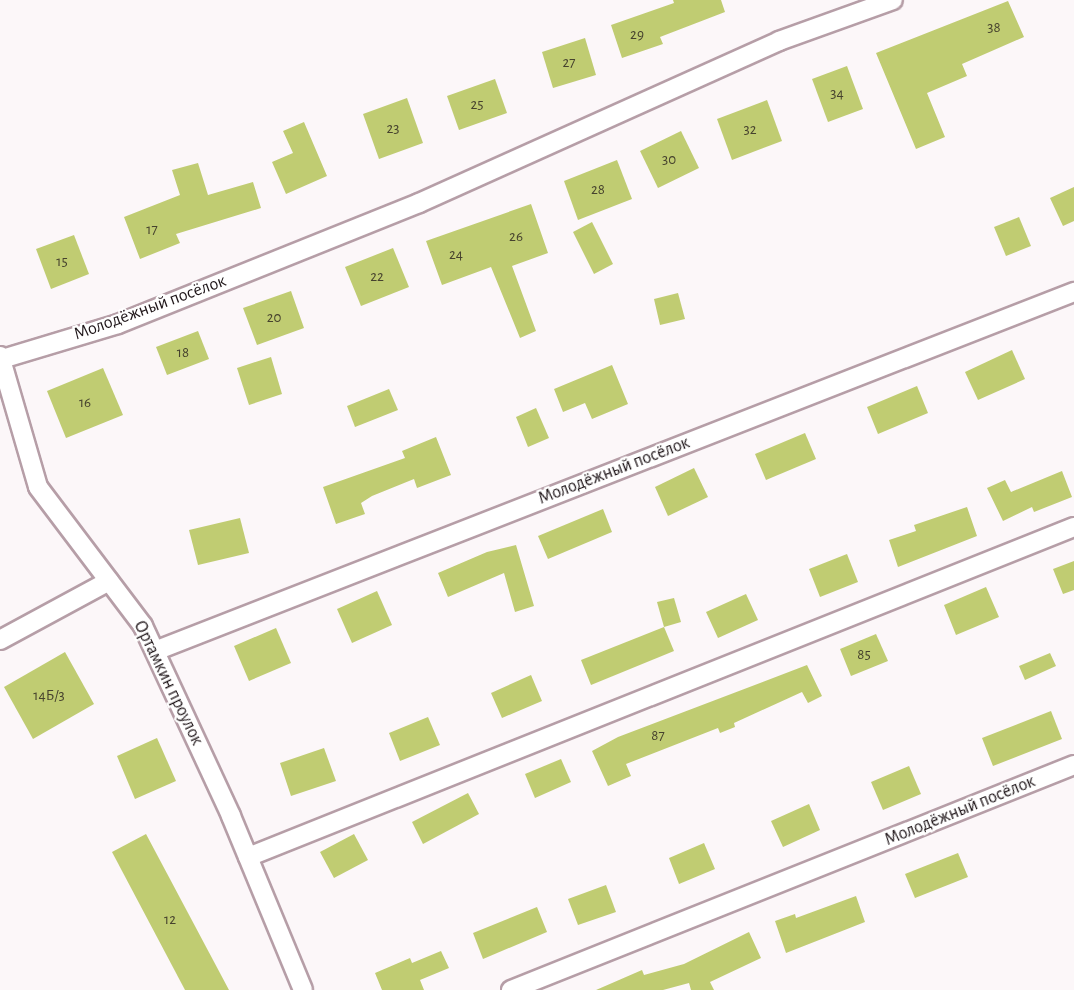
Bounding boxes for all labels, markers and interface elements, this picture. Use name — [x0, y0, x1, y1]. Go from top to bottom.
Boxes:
house number: 38 — [987, 19, 1001, 37]
house number: 29 — [630, 26, 644, 44]
house number: 27 — [562, 54, 576, 72]
house number: 34 — [830, 85, 844, 103]
house number: 25 — [470, 96, 484, 114]
house number: 23 — [386, 120, 400, 138]
house number: 32 — [743, 121, 757, 139]
house number: 30 — [662, 151, 676, 169]
house number: 28 — [591, 181, 605, 199]
house number: 17 — [146, 221, 158, 239]
house number: 26 — [509, 228, 523, 246]
house number: 24 — [449, 246, 463, 264]
house number: 15 — [56, 253, 68, 271]
house number: 22 — [370, 268, 384, 286]
street label: Молодёжный посёлок — [71, 270, 229, 346]
house number: 20 — [267, 309, 281, 327]
house number: 18 — [177, 344, 189, 362]
house number: 16 — [79, 394, 91, 412]
street label: Молодёжный посёлок — [535, 432, 693, 510]
street label: Ортамкин проулок — [128, 617, 208, 749]
house number: 85 — [857, 646, 871, 664]
house number: 14Б/3 — [33, 687, 65, 705]
house number: 87 — [651, 727, 665, 745]
street label: Молодёжный посёлок — [882, 771, 1038, 851]
house number: 12 — [164, 911, 176, 929]

